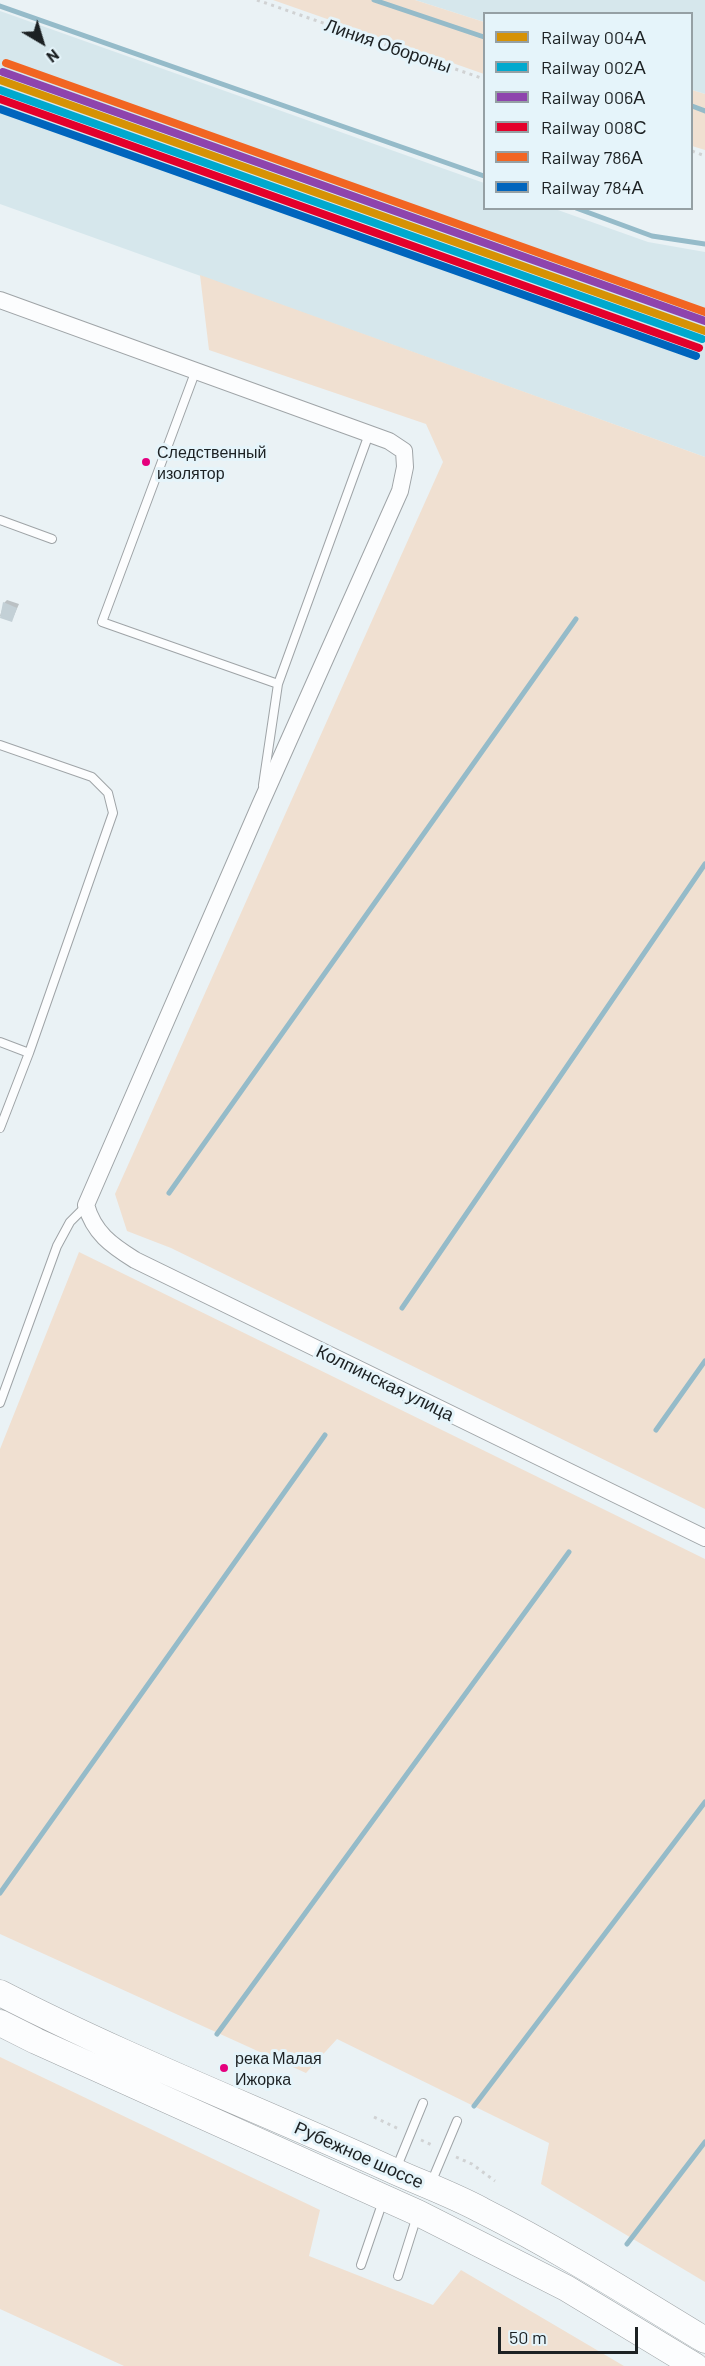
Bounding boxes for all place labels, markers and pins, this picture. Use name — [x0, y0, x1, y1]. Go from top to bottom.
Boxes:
place label: Следственный изолятор — [157, 443, 266, 481]
marker: Следственный изолятор — [140, 456, 152, 468]
place label: река Малая Ижорка — [235, 2049, 322, 2087]
marker: река Малая Ижорка — [218, 2062, 230, 2074]

